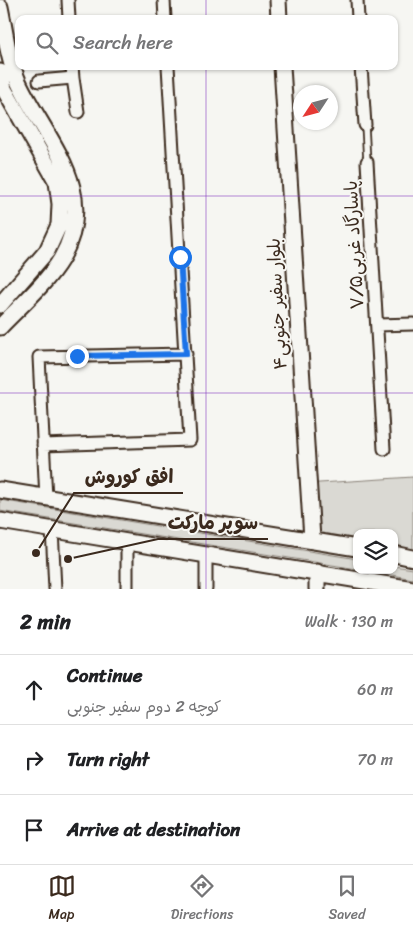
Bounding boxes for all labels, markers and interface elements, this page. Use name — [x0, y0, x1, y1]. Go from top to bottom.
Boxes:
search box — [15, 15, 398, 70]
text: Search here — [73, 26, 173, 59]
icon: search — [33, 29, 61, 57]
north arrow — [293, 85, 338, 130]
street label: پاسارگاد غربی۷/۵ — [335, 180, 373, 310]
street label: بلوار سفیر جنوبی۴ — [258, 237, 296, 371]
route start — [169, 246, 192, 269]
route end — [66, 345, 89, 368]
callout: افق کوروش — [74, 459, 183, 493]
text: افق کوروش — [85, 460, 173, 493]
callout: سوپر مارکت — [158, 505, 268, 539]
text: سوپر مارکت — [168, 506, 258, 539]
map controls — [353, 529, 398, 574]
button: layers — [353, 529, 398, 574]
text: 2 min — [20, 603, 71, 641]
text: Walk · 130 m — [305, 607, 393, 636]
text: Continue — [67, 659, 143, 692]
text: 60 m — [357, 675, 393, 704]
icon: ahead — [20, 676, 48, 704]
text: کوچه 2 دوم سفیر جنوبی — [67, 692, 221, 721]
text: Turn right — [67, 743, 149, 776]
text: 70 m — [357, 745, 393, 774]
icon: right — [20, 746, 48, 774]
text: Arrive at destination — [67, 813, 240, 846]
icon: arrive — [20, 816, 48, 844]
tab: Map — [48, 872, 76, 927]
tab: Directions — [171, 872, 233, 927]
tab: Saved — [329, 872, 365, 927]

